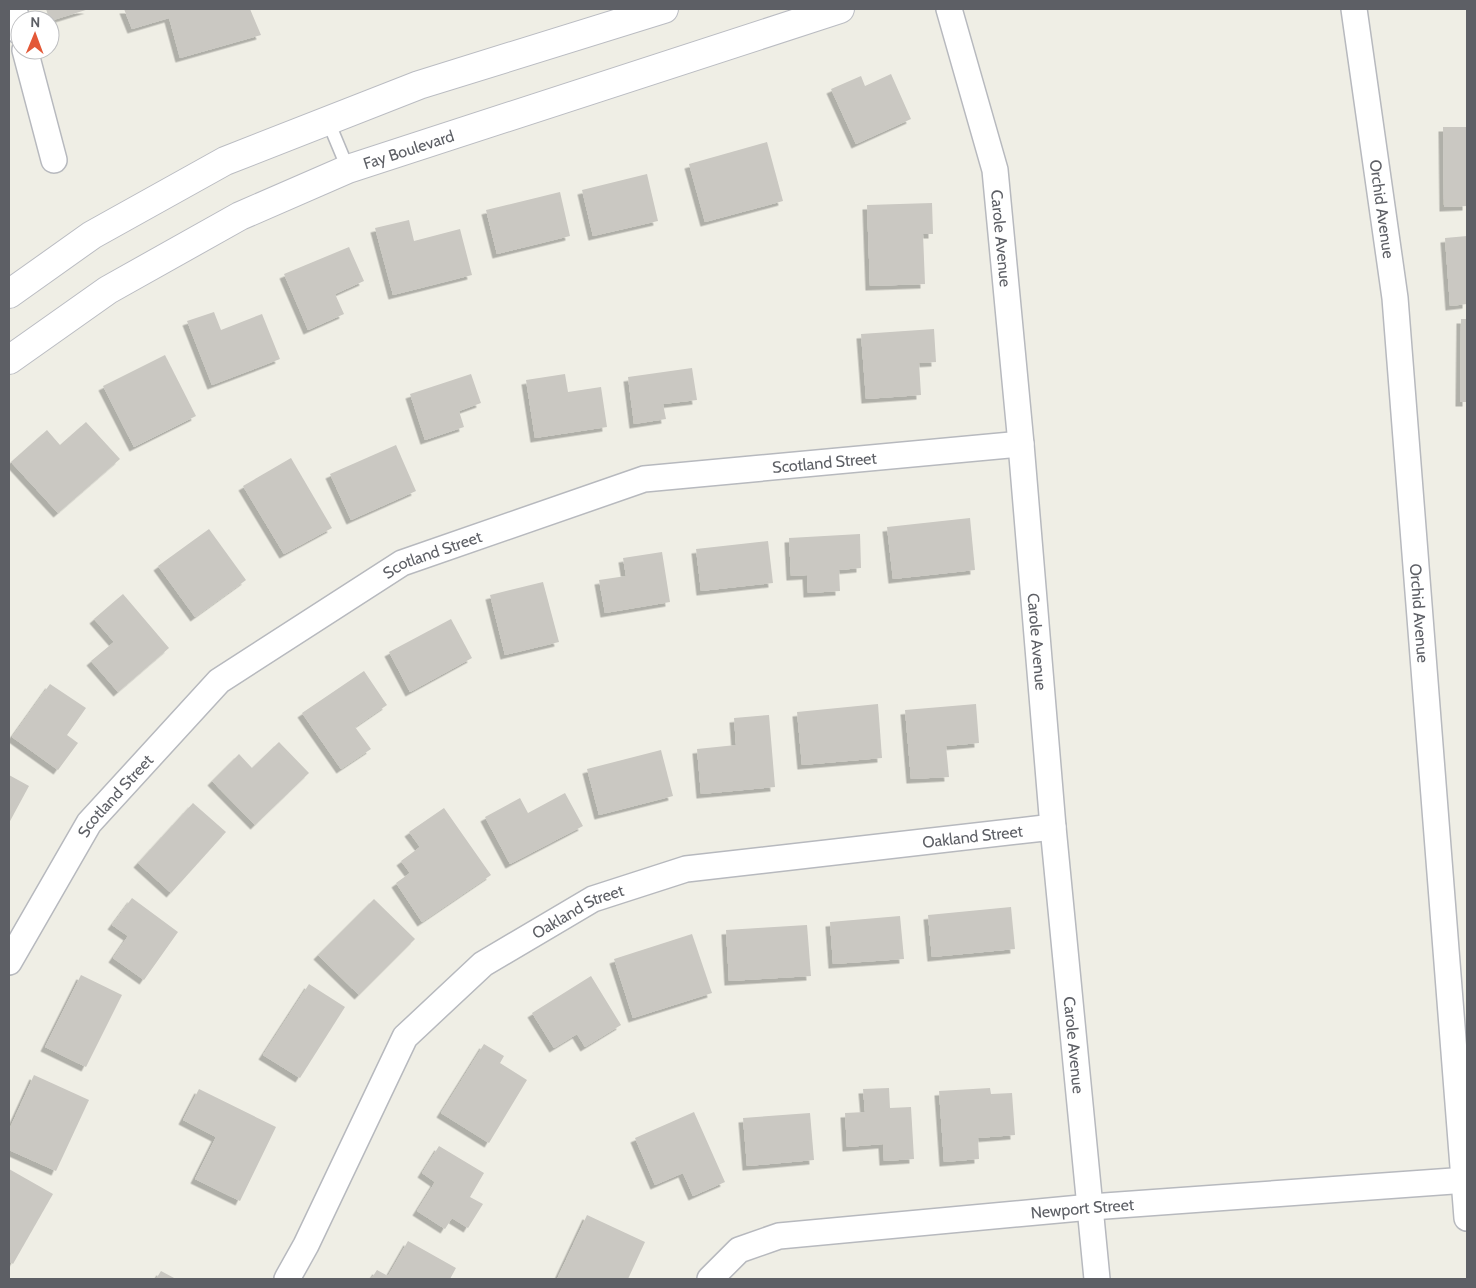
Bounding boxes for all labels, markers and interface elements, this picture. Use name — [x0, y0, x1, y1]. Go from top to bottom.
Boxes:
north arrow — [10, 10, 60, 60]
text: N — [30, 13, 40, 31]
street label: Fay Boulevard — [361, 126, 456, 173]
street label: Orchid Avenue — [1365, 158, 1398, 260]
street label: Carole Avenue — [987, 189, 1015, 288]
street label: Scotland Street — [771, 448, 878, 477]
street label: Scotland Street — [379, 527, 485, 583]
street label: Orchid Avenue — [1406, 563, 1433, 664]
street label: Carole Avenue — [1023, 592, 1051, 691]
street label: Scotland Street — [74, 750, 158, 841]
street label: Oakland Street — [921, 821, 1024, 852]
street label: Oakland Street — [529, 881, 627, 943]
street label: Carole Avenue — [1060, 996, 1088, 1094]
street label: Newport Street — [1030, 1195, 1135, 1223]

